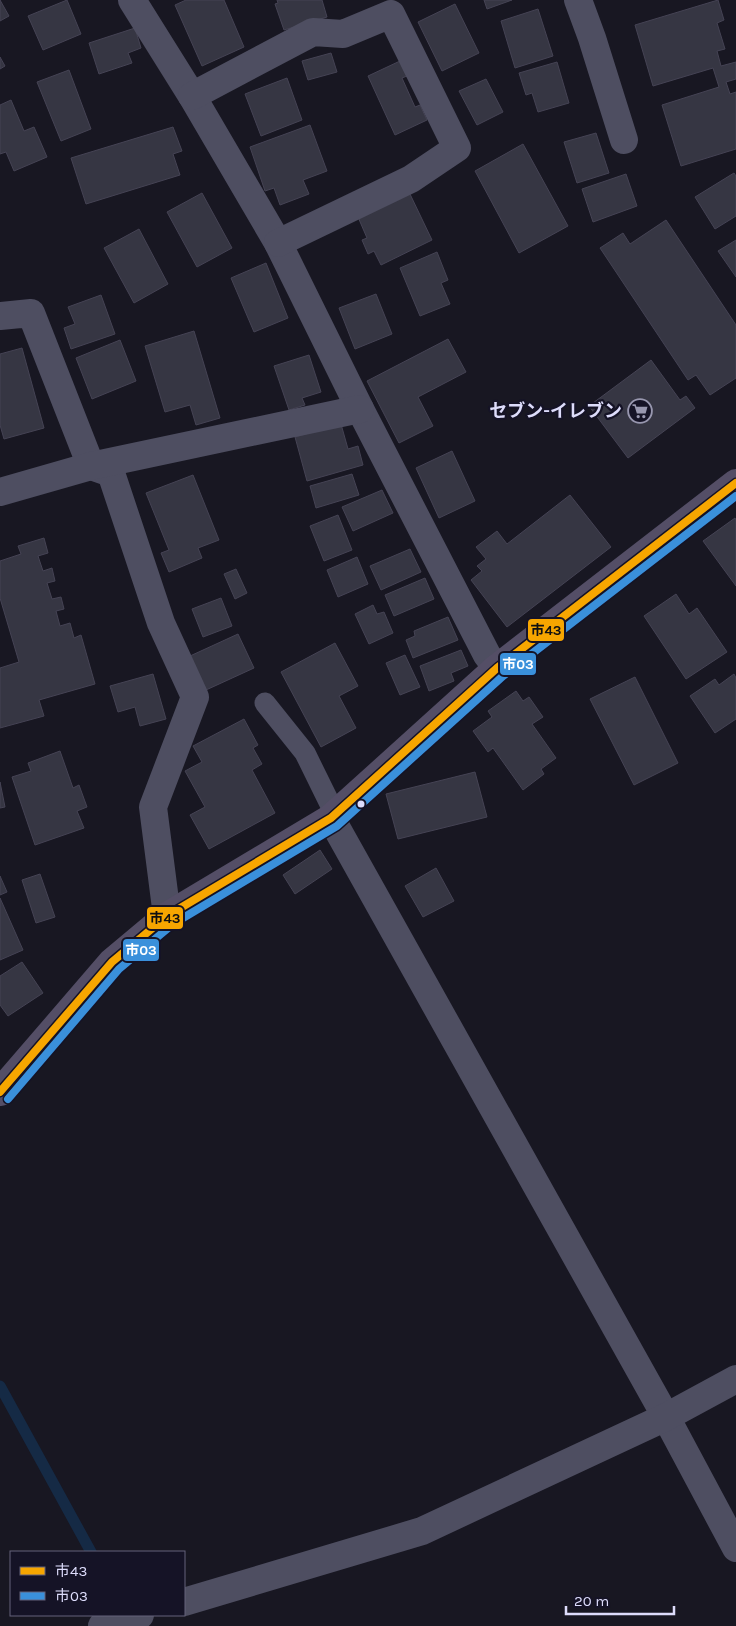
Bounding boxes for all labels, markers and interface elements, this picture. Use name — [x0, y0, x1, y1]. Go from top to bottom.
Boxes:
supermarket icon: セブン-イレブン — [627, 398, 653, 424]
place label: セブン-イレブン — [489, 400, 622, 422]
line badge: 市43 — [527, 618, 565, 642]
text: 市43 — [530, 622, 562, 639]
line badge: 市03 — [499, 652, 537, 676]
text: 市03 — [502, 656, 534, 673]
unlabelled marker — [356, 799, 366, 809]
line badge: 市43 — [146, 906, 184, 930]
text: 市43 — [149, 910, 181, 927]
line badge: 市03 — [122, 938, 160, 962]
text: 市03 — [125, 942, 157, 959]
legend — [10, 1551, 185, 1616]
text: 市43 — [55, 1562, 87, 1580]
scale bar — [566, 1584, 674, 1616]
text: 市03 — [55, 1587, 88, 1605]
text: 20 m — [574, 1592, 609, 1610]

